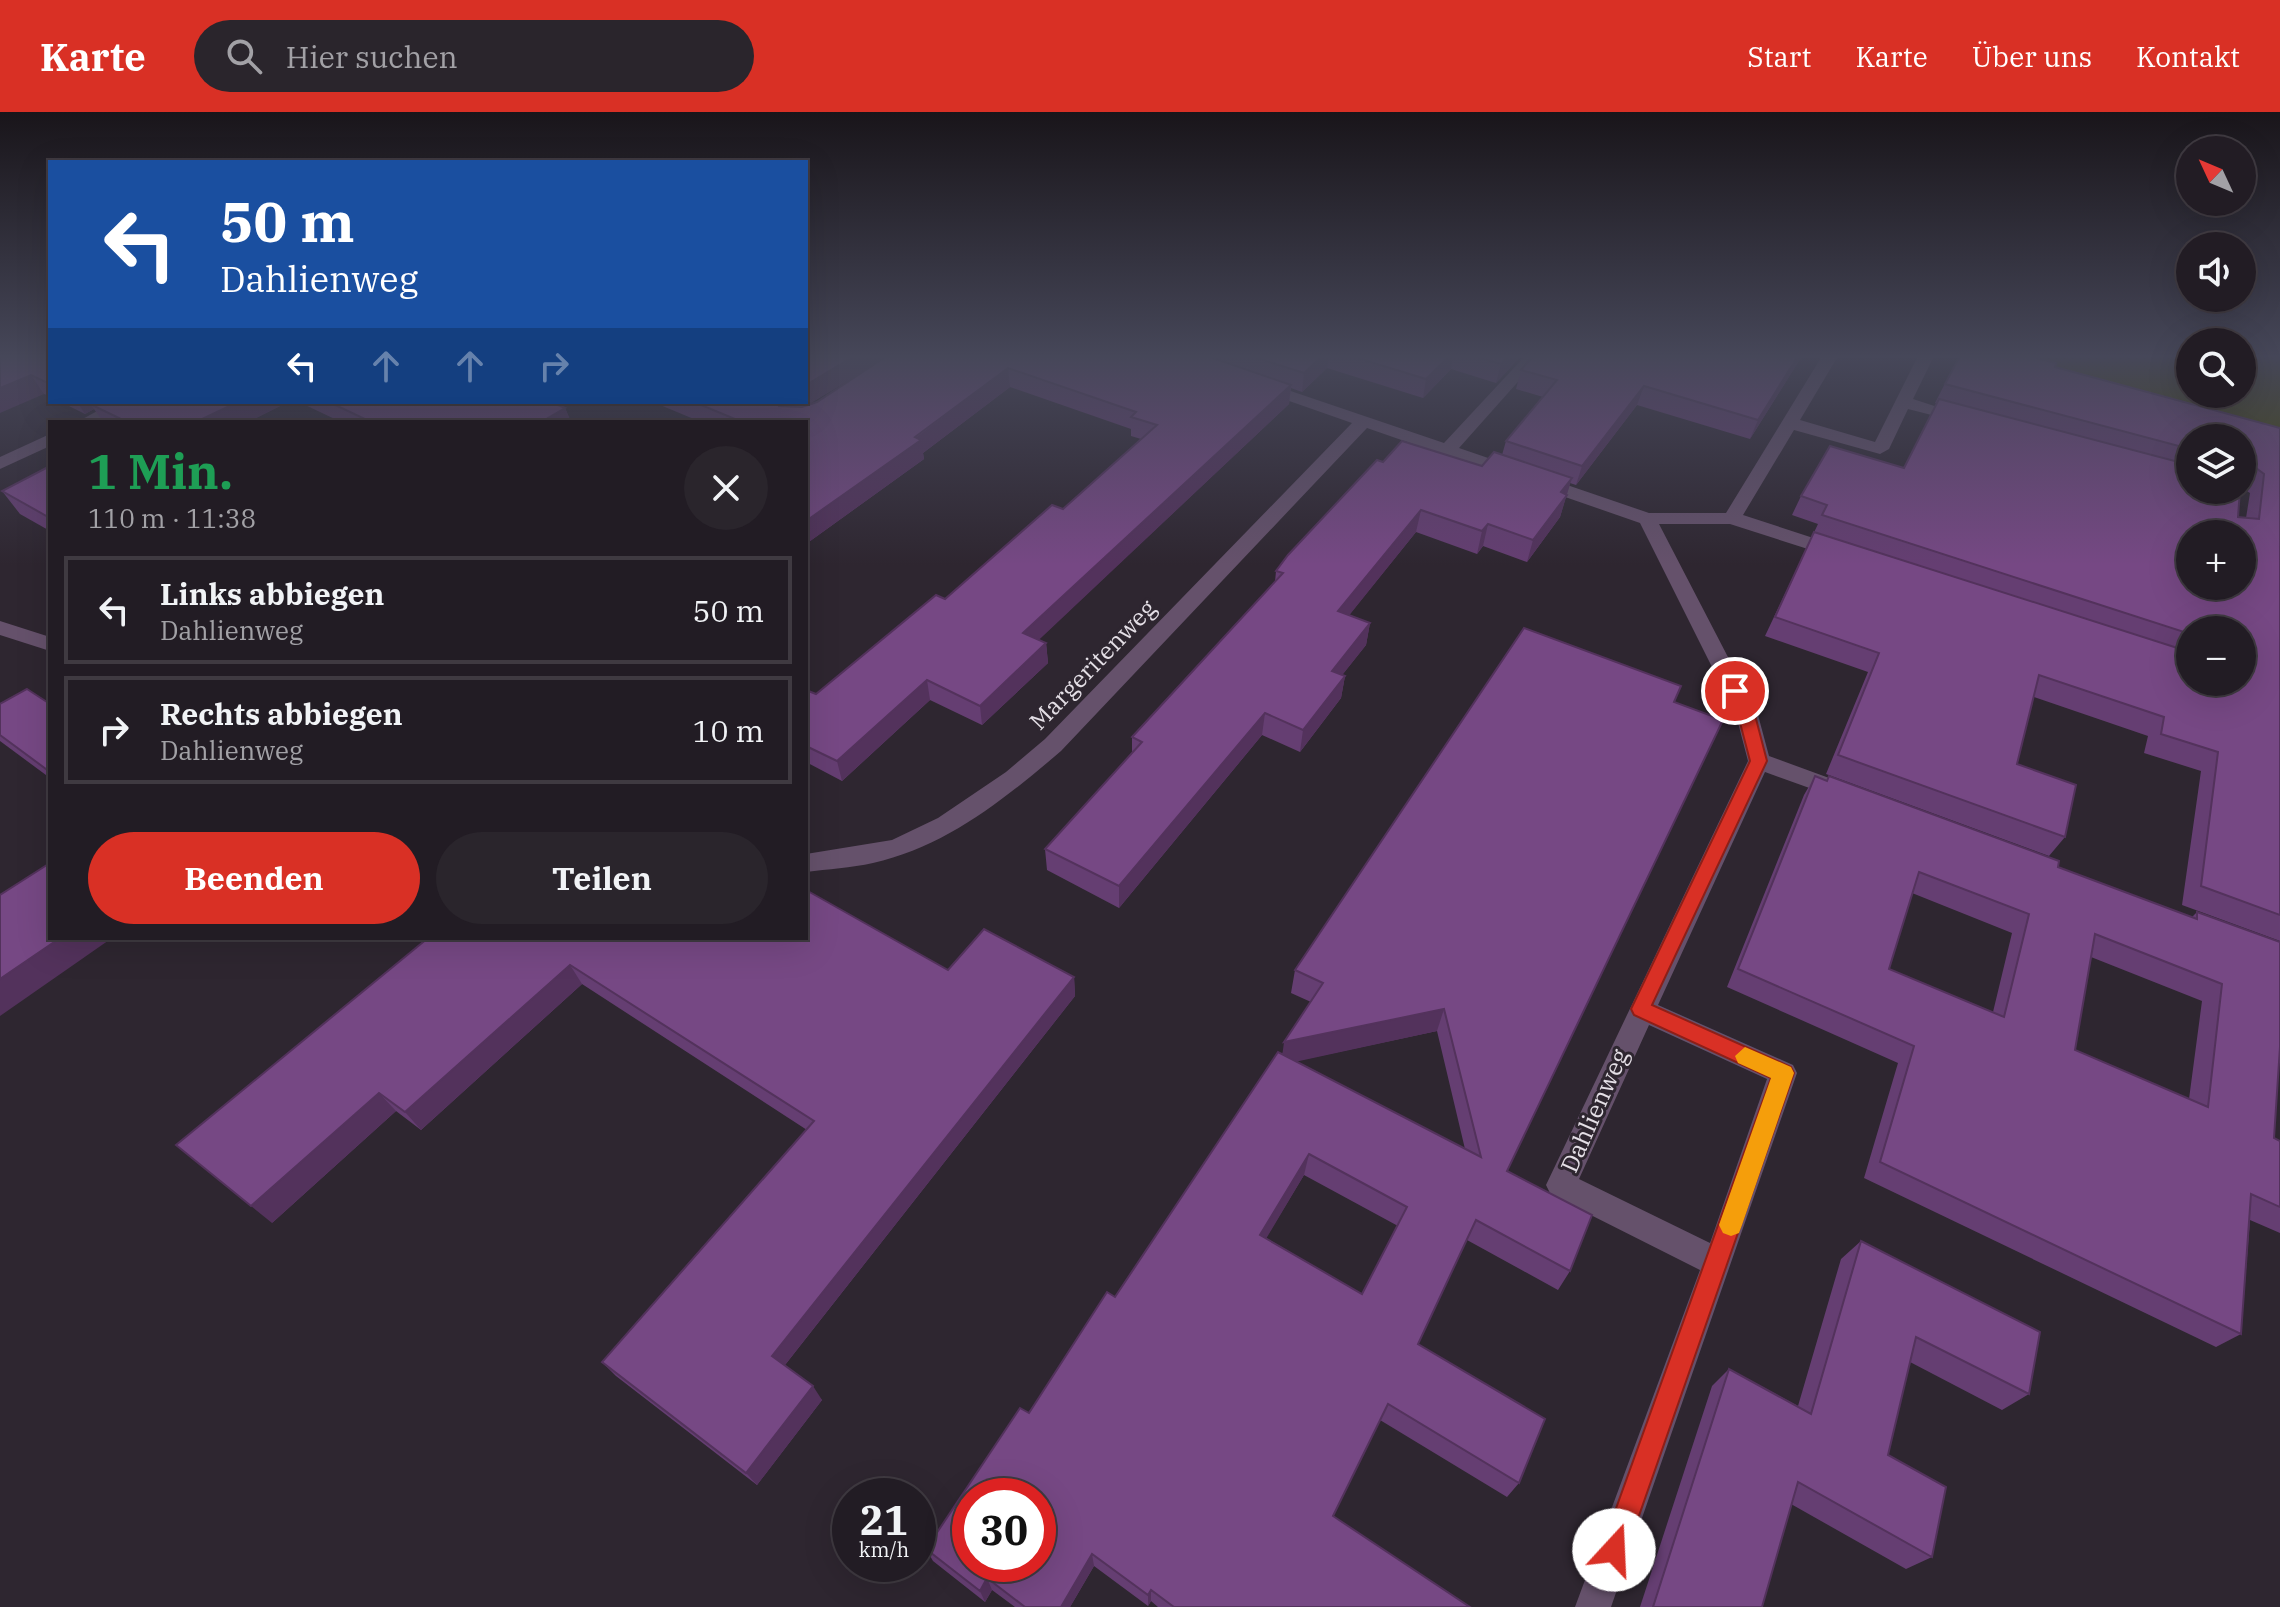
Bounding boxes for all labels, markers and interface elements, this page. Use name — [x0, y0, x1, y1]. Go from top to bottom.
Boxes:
search box — [194, 20, 754, 92]
text: Karte — [40, 32, 146, 81]
icon: search — [222, 34, 266, 78]
text: Hier suchen — [286, 37, 458, 76]
text: Start — [1747, 38, 1811, 75]
text: Karte — [1855, 38, 1928, 75]
text: Über uns — [1972, 38, 2092, 75]
text: Kontakt — [2136, 38, 2240, 75]
north arrow — [2176, 136, 2256, 216]
map controls — [2176, 136, 2256, 696]
text: 50 m — [220, 185, 355, 257]
icon: left — [88, 192, 192, 296]
button: sound — [2176, 232, 2256, 312]
text: Dahlienweg — [220, 255, 418, 302]
button: search — [2176, 328, 2256, 408]
icon: left — [280, 344, 324, 388]
icon: ahead — [364, 344, 408, 388]
icon: ahead — [448, 344, 492, 388]
icon: right — [532, 344, 576, 388]
button: layers — [2176, 424, 2256, 504]
text: 1 Min. — [88, 440, 233, 502]
button: close — [684, 446, 768, 530]
text: 110 m · 11:38 — [88, 501, 256, 535]
button: + — [2176, 520, 2256, 600]
text: Links abbiegen — [160, 574, 384, 613]
icon: left — [92, 588, 136, 632]
text: 50 m — [692, 591, 764, 630]
street label: Margeritenweg — [1022, 592, 1163, 736]
text: Dahlienweg — [160, 613, 303, 647]
button: − — [2176, 616, 2256, 696]
pin — [1701, 657, 1769, 725]
icon: arrive — [1713, 669, 1757, 713]
text: Rechts abbiegen — [160, 694, 403, 733]
icon: right — [92, 708, 136, 752]
text: 10 m — [692, 711, 764, 750]
text: Dahlienweg — [160, 733, 303, 767]
button: Beenden — [88, 832, 420, 924]
button: Teilen — [436, 832, 768, 924]
street label: Dahlienweg — [1553, 1044, 1636, 1177]
speed limit sign: 30 — [952, 1478, 1056, 1582]
text: 21 — [860, 1494, 908, 1546]
position arrow — [1572, 1508, 1656, 1592]
text: km/h — [859, 1536, 909, 1563]

